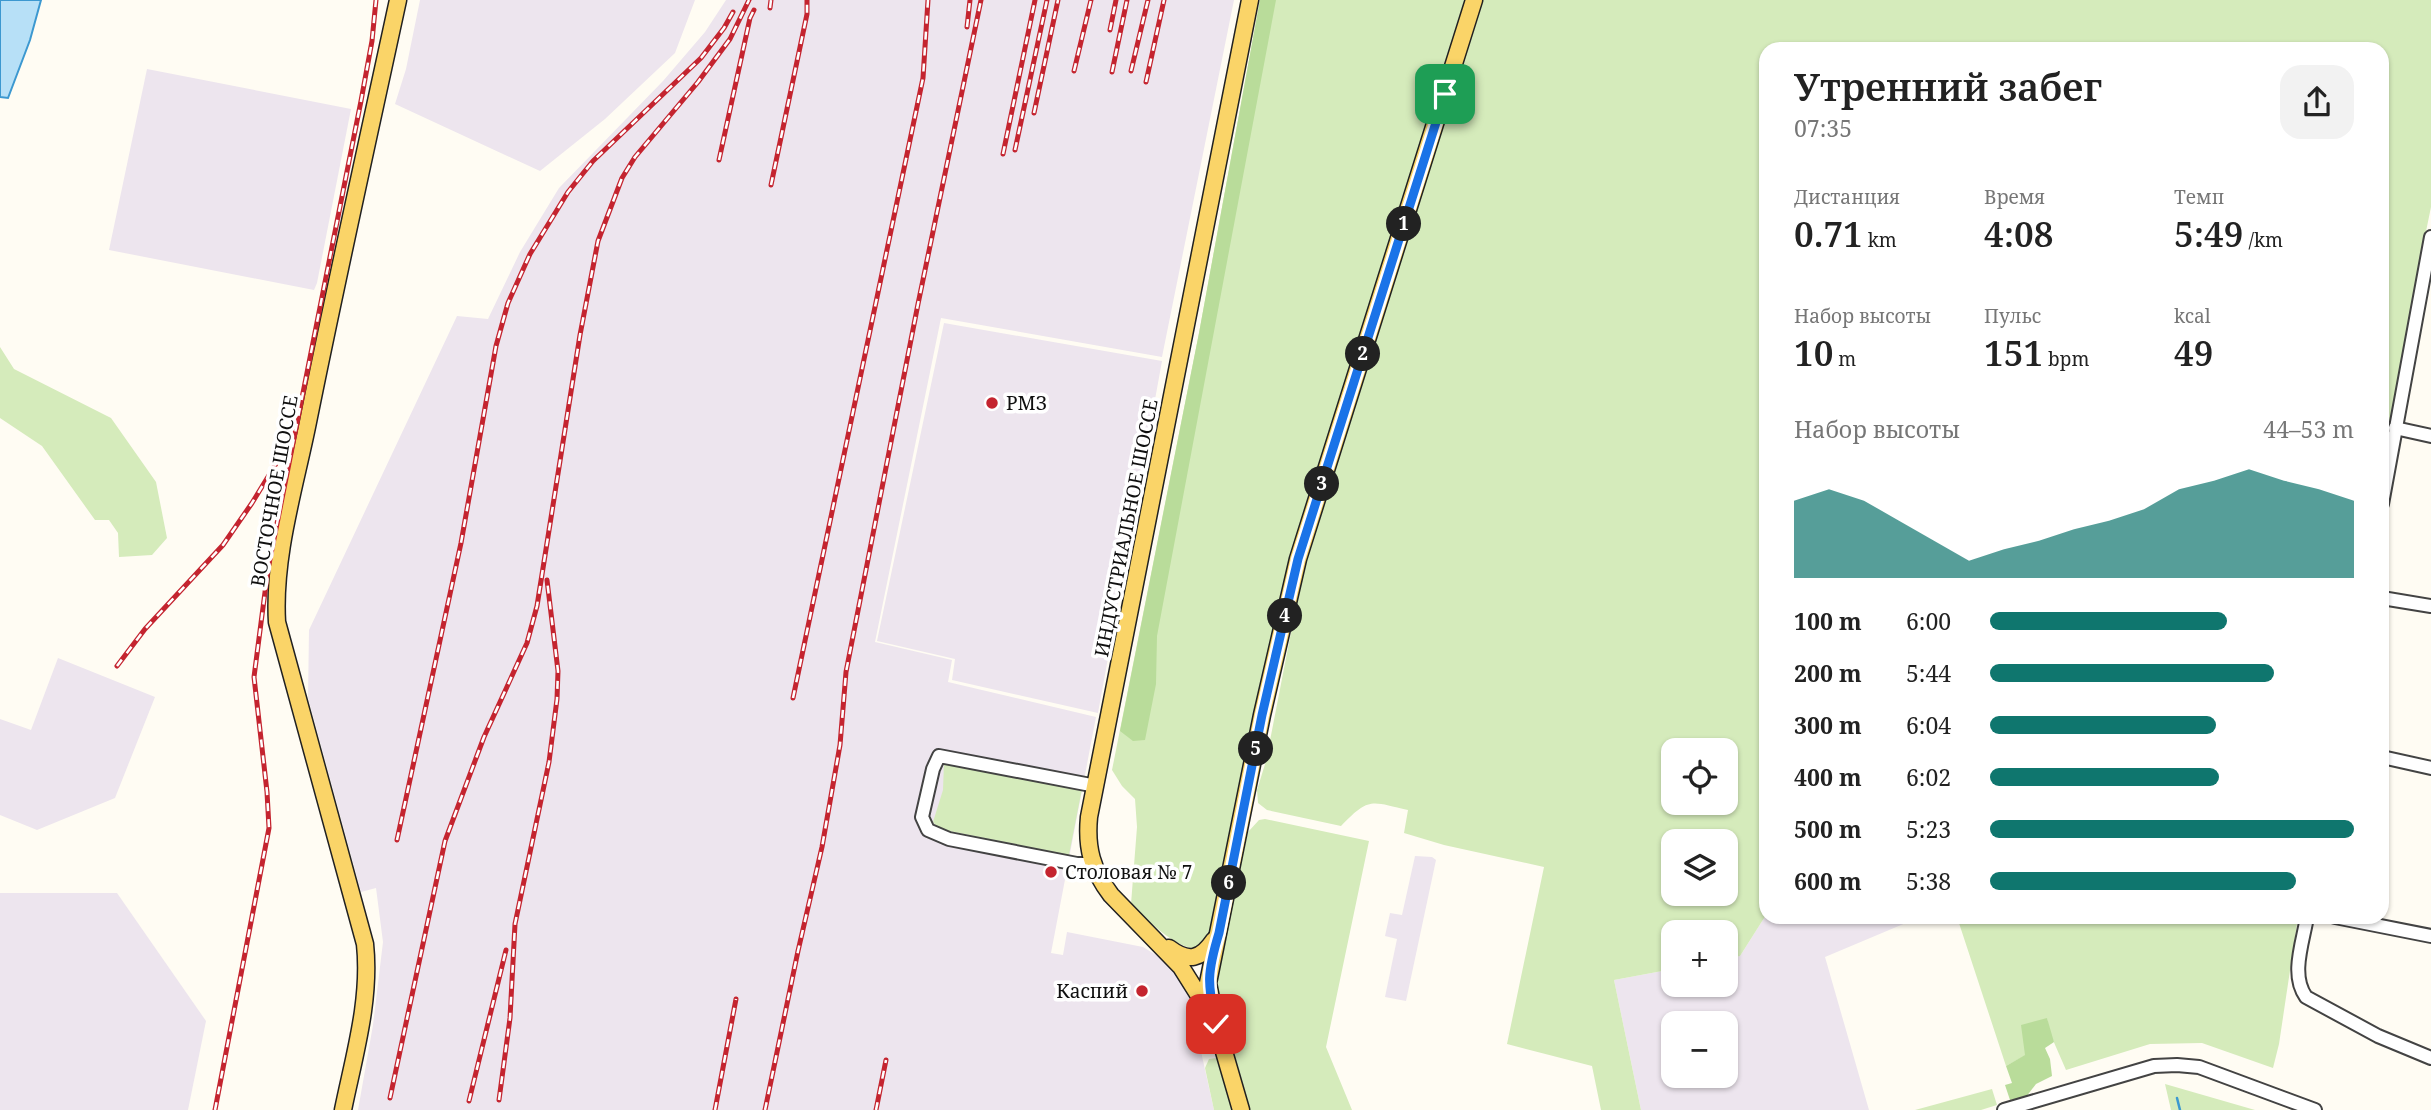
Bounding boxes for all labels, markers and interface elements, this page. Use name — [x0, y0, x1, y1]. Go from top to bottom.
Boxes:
text: Утренний забег — [1794, 60, 2102, 112]
pin — [1415, 64, 1475, 124]
button: share — [2280, 65, 2354, 139]
icon: arrive — [1426, 75, 1464, 113]
text: 07:35 — [1794, 112, 1852, 144]
text: Дистанция — [1794, 184, 1900, 210]
text: Время — [1984, 184, 2045, 210]
text: Темп — [2174, 184, 2224, 210]
pin: 1 — [1386, 206, 1422, 242]
text: 1 — [1398, 210, 1409, 236]
text: 0.71 — [1794, 210, 1863, 257]
text: 4:08 — [1984, 210, 2054, 257]
text: 5:49 — [2174, 210, 2244, 257]
text: km — [1863, 227, 1897, 253]
text: /km — [2244, 227, 2283, 253]
text: Набор высоты — [1794, 303, 1931, 329]
text: Пульс — [1984, 303, 2041, 329]
text: kcal — [2174, 303, 2211, 329]
text: 10 — [1794, 329, 1833, 376]
text: 151 — [1984, 329, 2043, 376]
text: 49 — [2174, 329, 2213, 376]
pin: 2 — [1346, 336, 1380, 372]
text: 2 — [1357, 340, 1368, 366]
text: m — [1833, 346, 1856, 372]
text: bpm — [2043, 346, 2089, 372]
place label: РМЗ — [1006, 390, 1047, 416]
street label: ВОСТОЧНОЕ ШОССЕ — [244, 393, 304, 589]
marker: РМЗ — [984, 395, 1000, 411]
street label: ИНДУСТРИАЛЬНОЕ ШОССЕ — [1088, 397, 1164, 659]
text: Набор высоты — [1794, 413, 1960, 445]
text: 44–53 m — [2263, 413, 2354, 445]
pin: 3 — [1304, 466, 1340, 502]
text: 3 — [1316, 470, 1327, 496]
pin: 4 — [1268, 598, 1302, 634]
text: 4 — [1279, 602, 1290, 628]
text: 100 m — [1794, 605, 1862, 637]
text: 6:00 — [1906, 605, 1951, 637]
text: 200 m — [1794, 657, 1862, 689]
text: 5:44 — [1906, 657, 1951, 689]
text: 300 m — [1794, 709, 1862, 741]
text: 6:04 — [1906, 709, 1951, 741]
pin: 5 — [1238, 732, 1274, 766]
text: 5 — [1250, 735, 1261, 761]
map controls — [1661, 738, 1738, 1088]
button: locate — [1661, 738, 1738, 815]
text: 400 m — [1794, 761, 1862, 793]
text: 6:02 — [1906, 761, 1951, 793]
text: 500 m — [1794, 813, 1862, 845]
text: 5:23 — [1906, 813, 1951, 845]
button: layers — [1661, 829, 1738, 906]
place label: Столовая № 7 — [1065, 859, 1193, 885]
marker: Столовая № 7 — [1043, 864, 1059, 880]
text: 600 m — [1794, 865, 1862, 897]
text: 5:38 — [1906, 865, 1951, 897]
pin: 6 — [1212, 866, 1246, 900]
text: 6 — [1223, 869, 1234, 895]
button: + — [1661, 920, 1738, 997]
place label: Каспий — [1056, 978, 1128, 1004]
marker: Каспий — [1134, 983, 1150, 999]
pin — [1186, 994, 1246, 1054]
icon: check — [1197, 1005, 1235, 1043]
button: − — [1661, 1011, 1738, 1088]

